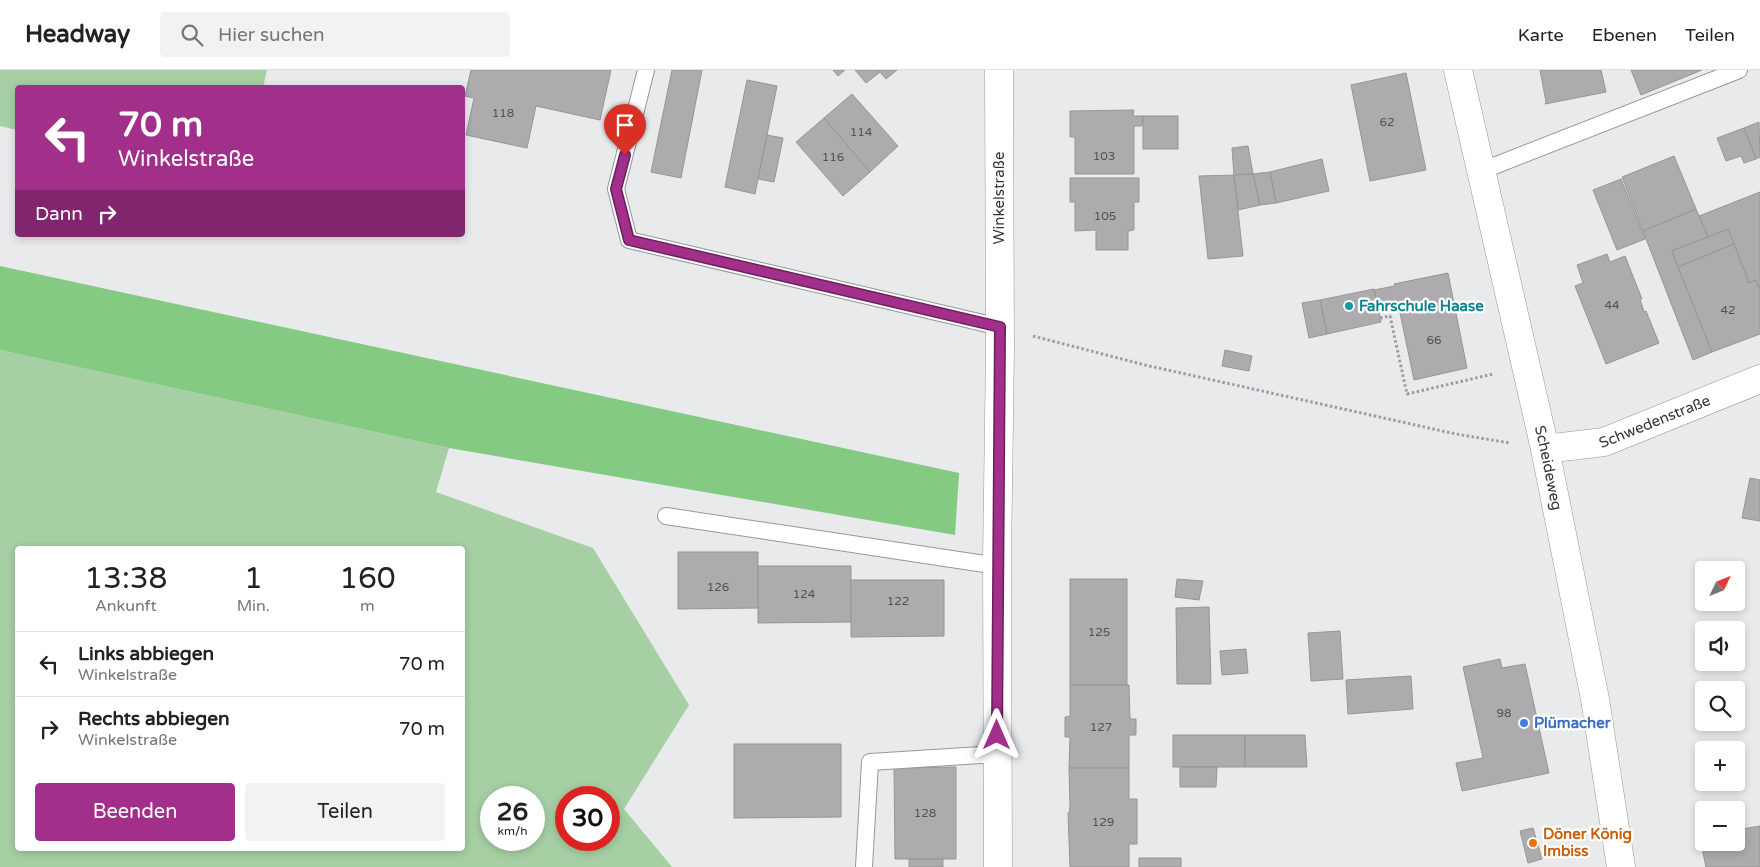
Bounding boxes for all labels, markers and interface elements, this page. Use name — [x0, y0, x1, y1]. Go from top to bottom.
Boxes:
search box — [160, 12, 510, 57]
text: Headway — [25, 20, 130, 49]
icon: search — [178, 21, 206, 49]
text: Hier suchen — [218, 24, 325, 46]
text: Karte — [1518, 24, 1564, 46]
text: Ebenen — [1592, 24, 1657, 46]
text: Teilen — [1685, 24, 1735, 46]
text: 70 m — [118, 104, 203, 146]
pin — [604, 104, 646, 155]
icon: left — [35, 105, 100, 170]
house number: 118 — [492, 106, 514, 120]
icon: arrive — [611, 111, 639, 139]
house number: 62 — [1379, 115, 1395, 129]
house number: 114 — [850, 125, 873, 139]
text: Winkelstraße — [118, 146, 254, 172]
house number: 103 — [1093, 149, 1115, 163]
house number: 116 — [822, 150, 844, 164]
street label: Winkelstraße — [990, 152, 1008, 244]
icon: right — [93, 200, 121, 228]
text: Dann — [35, 203, 83, 225]
house number: 105 — [1094, 209, 1116, 223]
place label: Fahrschule Haase — [1359, 297, 1484, 315]
house number: 44 — [1604, 298, 1620, 312]
marker: Fahrschule Haase — [1343, 300, 1355, 312]
house number: 42 — [1720, 303, 1736, 317]
house number: 66 — [1426, 333, 1442, 347]
street label: Schwedenstraße — [1596, 391, 1713, 452]
street label: Scheideweg — [1531, 424, 1566, 512]
text: 13:38 — [84, 560, 167, 597]
text: 1 — [244, 560, 263, 597]
text: 160 — [339, 560, 396, 597]
north arrow — [1695, 561, 1745, 611]
map controls — [1695, 561, 1745, 851]
house number: 126 — [707, 580, 729, 594]
house number: 124 — [793, 587, 816, 601]
house number: 122 — [887, 594, 909, 608]
text: Ankunft — [95, 596, 157, 616]
text: Min. — [237, 596, 270, 616]
text: m — [360, 596, 375, 616]
button: sound — [1695, 621, 1745, 671]
house number: 125 — [1088, 625, 1110, 639]
text: Links abbiegen — [78, 643, 214, 665]
icon: left — [35, 650, 63, 678]
text: 70 m — [399, 653, 445, 675]
text: Winkelstraße — [78, 665, 177, 685]
button: search — [1695, 681, 1745, 731]
house number: 98 — [1496, 706, 1512, 720]
text: Rechts abbiegen — [78, 708, 230, 730]
position arrow — [970, 708, 1022, 760]
place label: Plümacher — [1534, 714, 1611, 732]
icon: right — [35, 715, 63, 743]
marker: Plümacher — [1518, 717, 1530, 729]
text: 70 m — [399, 718, 445, 740]
house number: 127 — [1090, 720, 1112, 734]
text: Winkelstraße — [78, 730, 177, 750]
button: + — [1695, 741, 1745, 791]
button: Beenden — [35, 783, 235, 841]
button: Teilen — [245, 783, 445, 841]
speed limit sign: 30 — [555, 786, 620, 851]
text: 26 — [497, 797, 528, 827]
button: − — [1695, 801, 1745, 851]
house number: 128 — [914, 806, 936, 820]
house number: 129 — [1092, 815, 1114, 829]
text: km/h — [497, 824, 528, 838]
place label: Döner König Imbiss — [1543, 825, 1632, 860]
marker: Döner König Imbiss — [1527, 837, 1539, 849]

